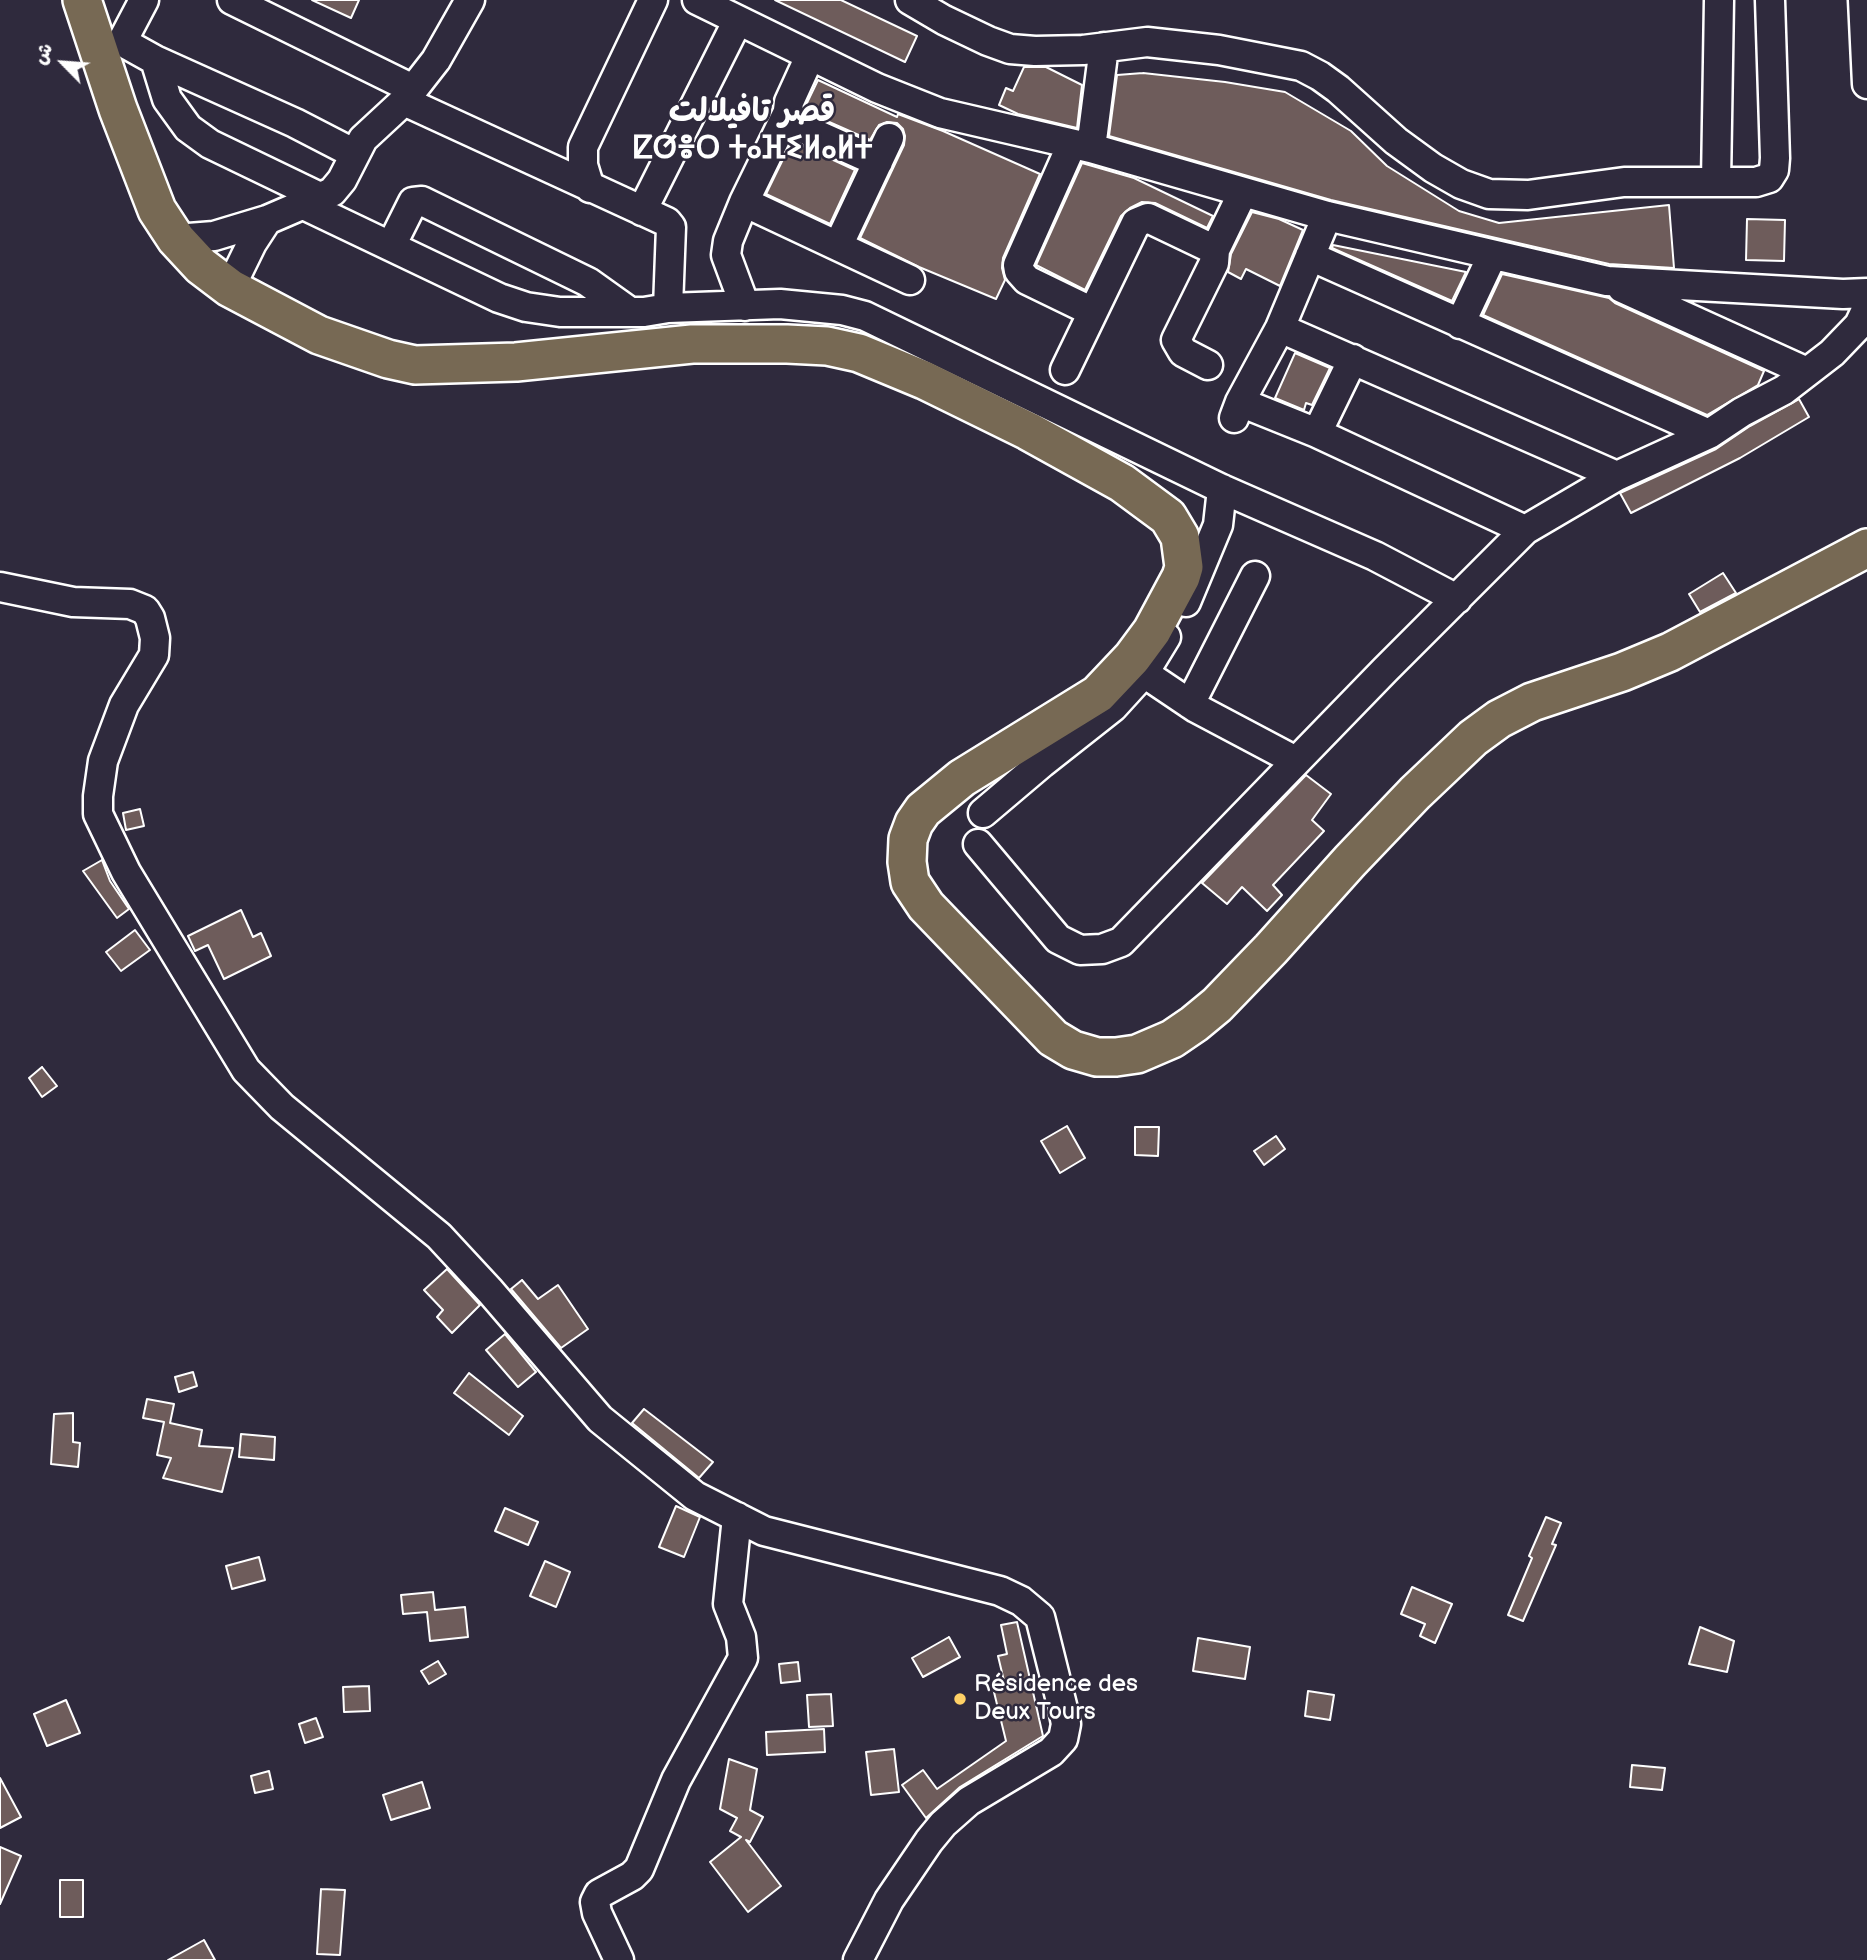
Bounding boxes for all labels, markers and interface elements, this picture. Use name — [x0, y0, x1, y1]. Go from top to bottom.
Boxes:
north arrow — [28, 28, 98, 98]
text: ش — [29, 40, 58, 68]
district label: قصر تافيلالت ⵇⵚⴻⵔ ⵜⴰⴼⵉⵍⴰⵍⵜ — [632, 94, 872, 169]
place label: Résidence des Deux Tours — [974, 1671, 1138, 1727]
marker: Résidence des Deux Tours — [952, 1691, 968, 1707]

